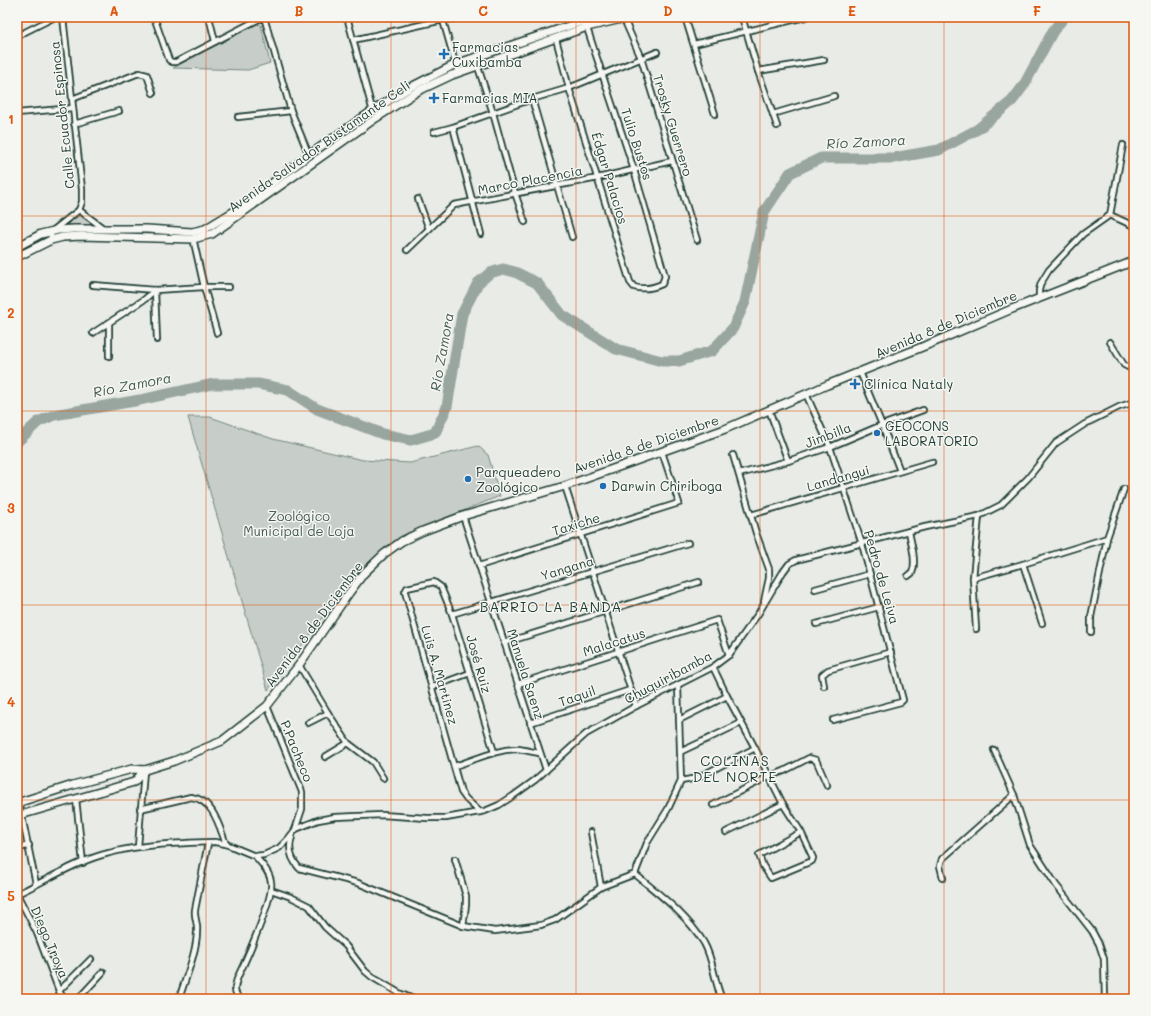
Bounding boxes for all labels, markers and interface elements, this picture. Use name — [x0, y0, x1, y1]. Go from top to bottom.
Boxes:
text: A — [109, 2, 119, 19]
text: B — [295, 2, 304, 19]
text: C — [478, 2, 488, 19]
text: D — [663, 2, 673, 19]
text: E — [848, 2, 856, 19]
text: F — [1033, 2, 1041, 19]
place label: Farmacias Cuxibamba — [452, 38, 522, 70]
street label: Calle Ecuador Espinosa — [45, 40, 78, 190]
marker: Farmacias Cuxibamba — [439, 49, 449, 59]
street label: Trosky Guerrero — [650, 72, 697, 178]
street label: Avenida Salvador Bustamante Celi — [225, 76, 413, 215]
place label: Farmacias MIA — [442, 89, 538, 106]
marker: Farmacias MIA — [429, 93, 439, 103]
street label: Tulio Bustos — [618, 106, 657, 182]
text: 1 — [8, 110, 14, 127]
street label: Édgar Palacios — [588, 130, 633, 226]
water label: Río Zamora — [826, 130, 906, 153]
street label: Marco Placencia — [476, 161, 584, 198]
street label: Avenida 8 de Diciembre — [872, 286, 1019, 361]
text: 2 — [7, 304, 15, 321]
water label: Río Zamora — [425, 311, 458, 393]
water label: Río Zamora — [91, 368, 173, 401]
place label: Clínica Nataly — [864, 375, 953, 392]
marker: Clínica Nataly — [849, 378, 861, 390]
street label: Avenida 8 de Diciembre — [571, 411, 721, 476]
place label: GEOCONS LABORATORIO — [885, 417, 978, 449]
street label: Jimbilla — [802, 418, 853, 451]
marker: GEOCONS LABORATORIO — [872, 428, 882, 438]
street label: Landangui — [805, 460, 871, 495]
place label: Parqueadero Zoológico — [476, 463, 561, 495]
marker: Parqueadero Zoológico — [463, 474, 473, 484]
place label: Darwin Chiriboga — [611, 477, 723, 494]
marker: Darwin Chiriboga — [598, 481, 608, 491]
text: 3 — [7, 499, 15, 516]
park label: Zoológico Municipal de Loja — [243, 507, 355, 539]
street label: Taxiche — [550, 508, 602, 539]
street label: Pedro de Leiva — [861, 528, 904, 626]
street label: Yangana — [538, 551, 596, 584]
street label: Avenida 8 de Diciembre — [261, 558, 366, 690]
district label: BARRIO LA BANDA — [480, 597, 622, 616]
street label: Luis A. Martinez — [418, 623, 463, 727]
street label: Malacatus — [580, 623, 647, 660]
street label: Manuela Saenz — [504, 626, 549, 721]
street label: José Ruiz — [463, 633, 496, 695]
street label: Chuquiribamba — [621, 646, 714, 707]
street label: Taquil — [556, 681, 598, 710]
text: 4 — [7, 693, 15, 710]
street label: P.Pacheco — [277, 718, 318, 784]
district label: COLINAS DEL NORTE — [693, 751, 777, 786]
text: 5 — [7, 887, 15, 904]
street label: Diego Troya — [28, 903, 73, 980]

